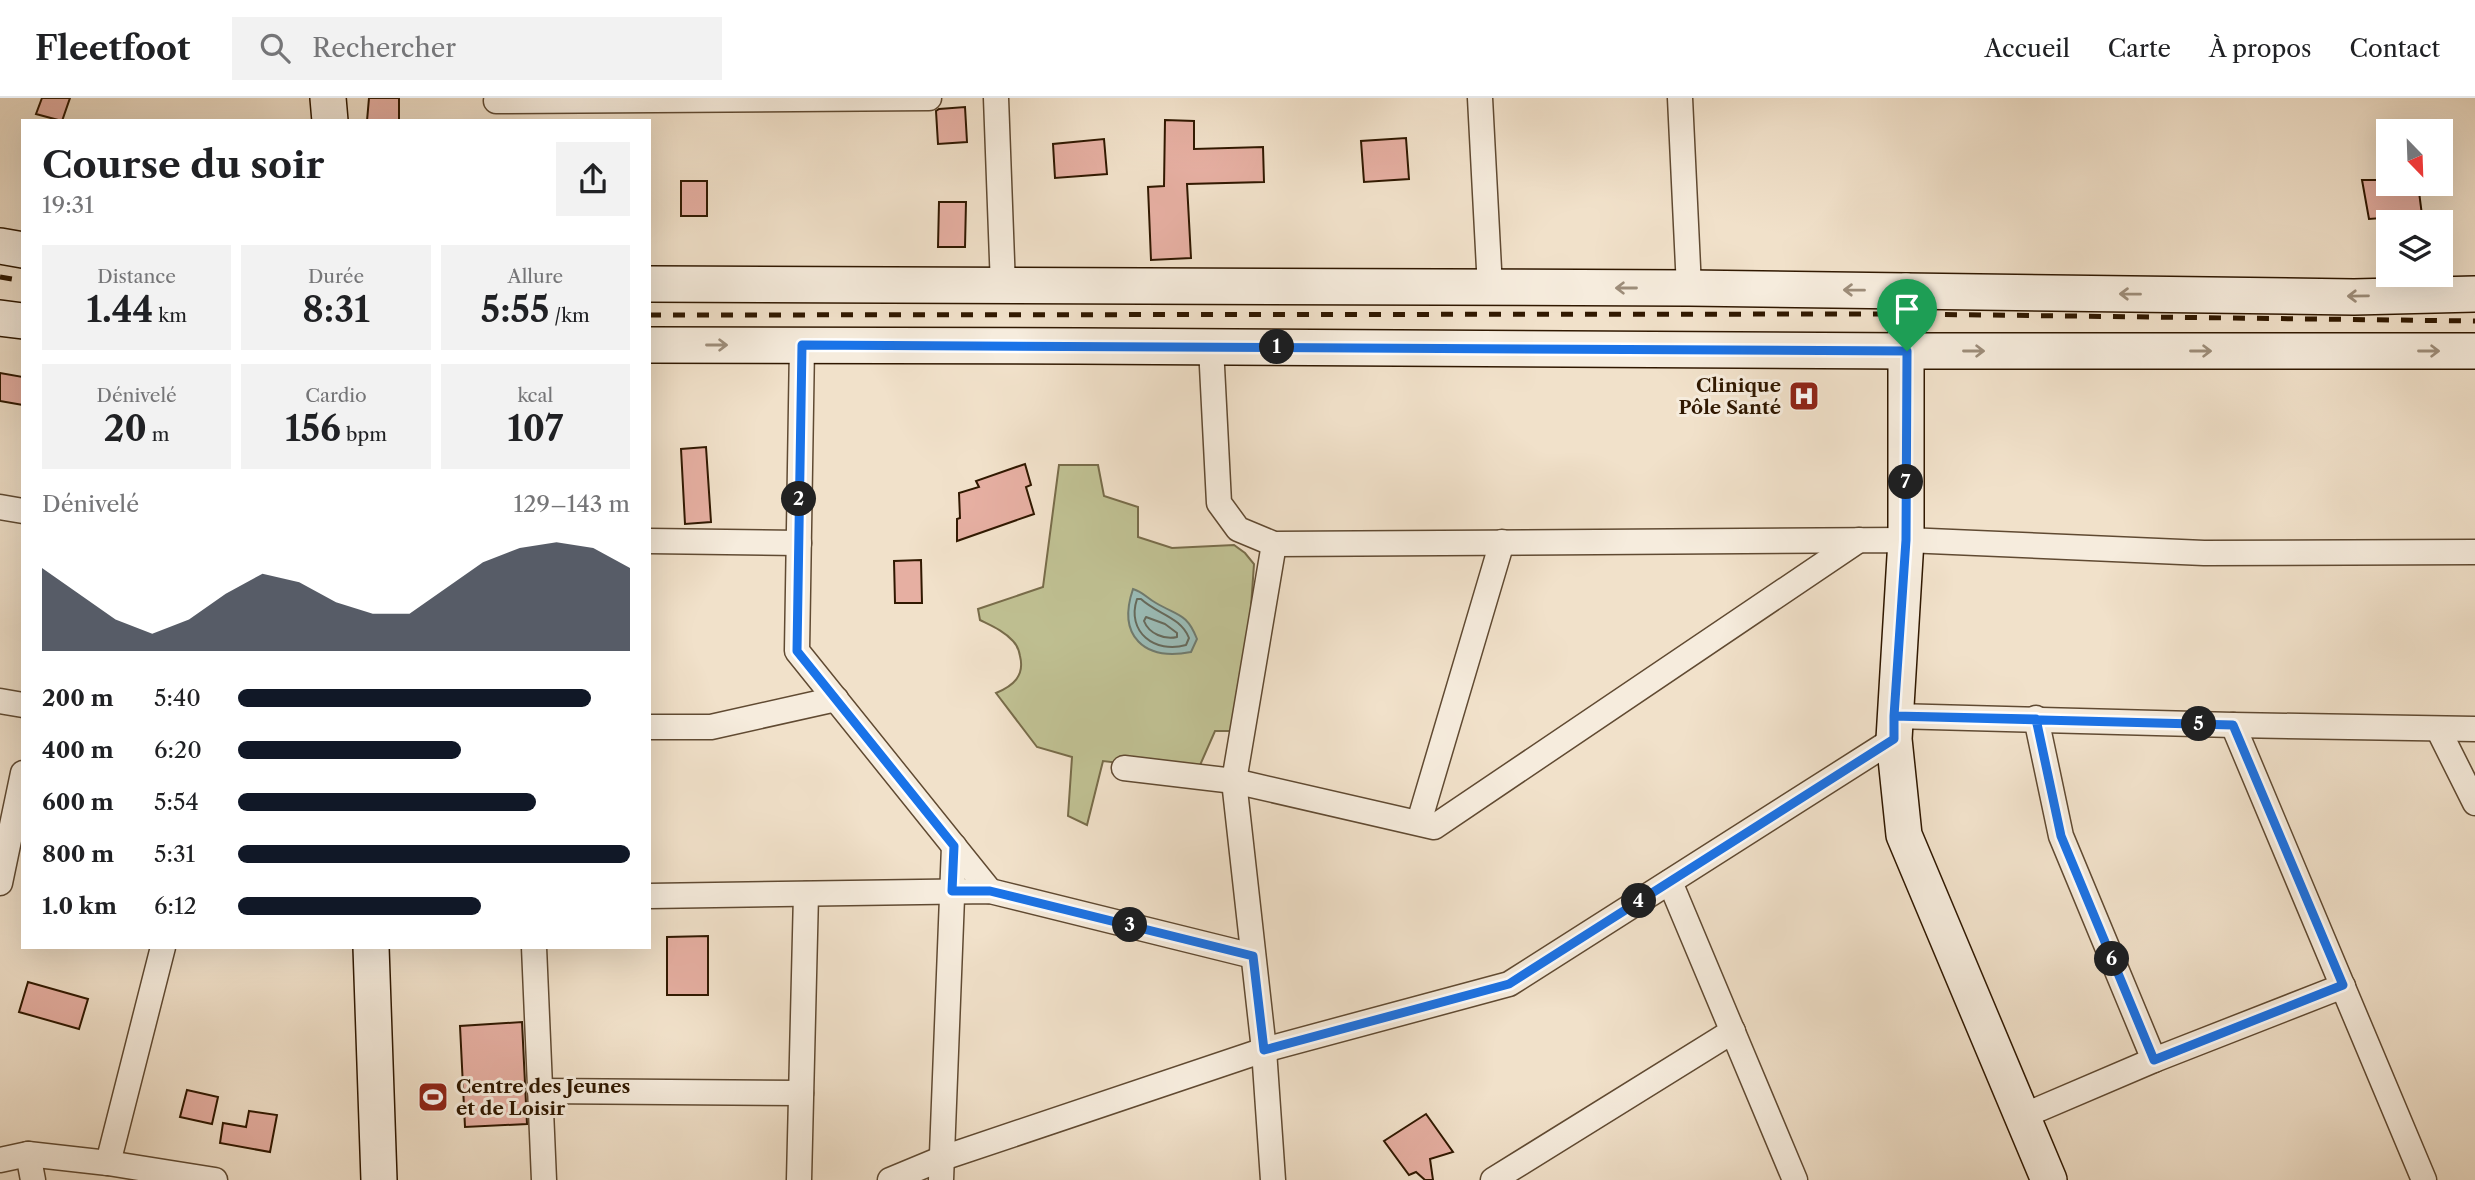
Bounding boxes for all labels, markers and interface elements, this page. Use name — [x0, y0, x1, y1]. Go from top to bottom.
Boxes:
search box — [232, 17, 722, 80]
text: Fleetfoot — [35, 28, 190, 69]
icon: search — [256, 29, 294, 67]
text: Rechercher — [312, 32, 456, 64]
text: Accueil — [1985, 34, 2070, 63]
text: Carte — [2108, 34, 2171, 63]
text: À propos — [2209, 34, 2312, 63]
text: Contact — [2350, 34, 2440, 63]
north arrow — [2376, 119, 2454, 196]
map controls — [2376, 119, 2453, 287]
text: Course du soir — [42, 141, 324, 188]
button: share — [556, 142, 630, 216]
text: 19:31 — [42, 191, 94, 219]
button: layers — [2376, 210, 2453, 287]
text: Distance — [97, 265, 176, 288]
text: Durée — [308, 265, 364, 288]
text: Allure — [508, 265, 563, 288]
pin — [1877, 279, 1937, 351]
one-way arrow — [1615, 281, 1638, 295]
one-way arrow — [1843, 283, 1866, 297]
one-way arrow — [2119, 287, 2142, 300]
text: 1.44 — [86, 288, 153, 331]
text: 8:31 — [302, 288, 370, 331]
text: 5:55 — [481, 288, 549, 331]
one-way arrow — [2347, 289, 2370, 303]
icon: arrive — [1888, 290, 1926, 328]
text: km — [153, 304, 187, 327]
text: /km — [549, 304, 590, 327]
pin: 1 — [1260, 330, 1294, 364]
text: 1 — [1272, 335, 1281, 358]
one-way arrow — [706, 338, 729, 352]
one-way arrow — [1962, 344, 1985, 358]
one-way arrow — [2190, 344, 2213, 358]
one-way arrow — [2417, 344, 2440, 358]
place label: Clinique Pôle Santé — [1679, 374, 1781, 419]
hospital icon: Clinique Pôle Santé — [1787, 379, 1821, 413]
text: Dénivelé — [97, 384, 177, 407]
text: Cardio — [305, 384, 367, 407]
text: kcal — [517, 384, 553, 407]
text: 20 — [104, 407, 147, 450]
text: 156 — [285, 407, 341, 450]
text: 107 — [507, 407, 563, 450]
text: m — [147, 423, 170, 446]
text: bpm — [341, 423, 387, 446]
pin: 7 — [1888, 464, 1924, 500]
text: 7 — [1901, 470, 1910, 493]
pin: 2 — [782, 482, 816, 516]
text: 2 — [793, 487, 804, 510]
text: Dénivelé — [42, 490, 139, 518]
text: 129–143 m — [514, 490, 630, 518]
text: 200 m — [42, 684, 114, 712]
text: 5:40 — [154, 684, 201, 712]
pin: 5 — [2182, 706, 2216, 742]
text: 5 — [2193, 712, 2204, 735]
text: 400 m — [42, 736, 114, 764]
text: 6:20 — [154, 736, 202, 764]
text: 600 m — [42, 788, 114, 816]
text: 5:54 — [154, 788, 199, 816]
text: 800 m — [42, 840, 114, 868]
text: 5:31 — [154, 840, 195, 868]
pin: 4 — [1622, 884, 1656, 918]
text: 4 — [1633, 889, 1644, 912]
text: 1.0 km — [42, 892, 117, 920]
text: 6:12 — [154, 892, 197, 920]
pin: 3 — [1112, 908, 1148, 942]
text: 3 — [1124, 913, 1135, 936]
pin: 6 — [2094, 942, 2130, 976]
text: 6 — [2106, 947, 2117, 970]
place label: Centre des Jeunes et de Loisir — [456, 1075, 631, 1120]
sports icon: Centre des Jeunes et de Loisir — [416, 1080, 450, 1114]

